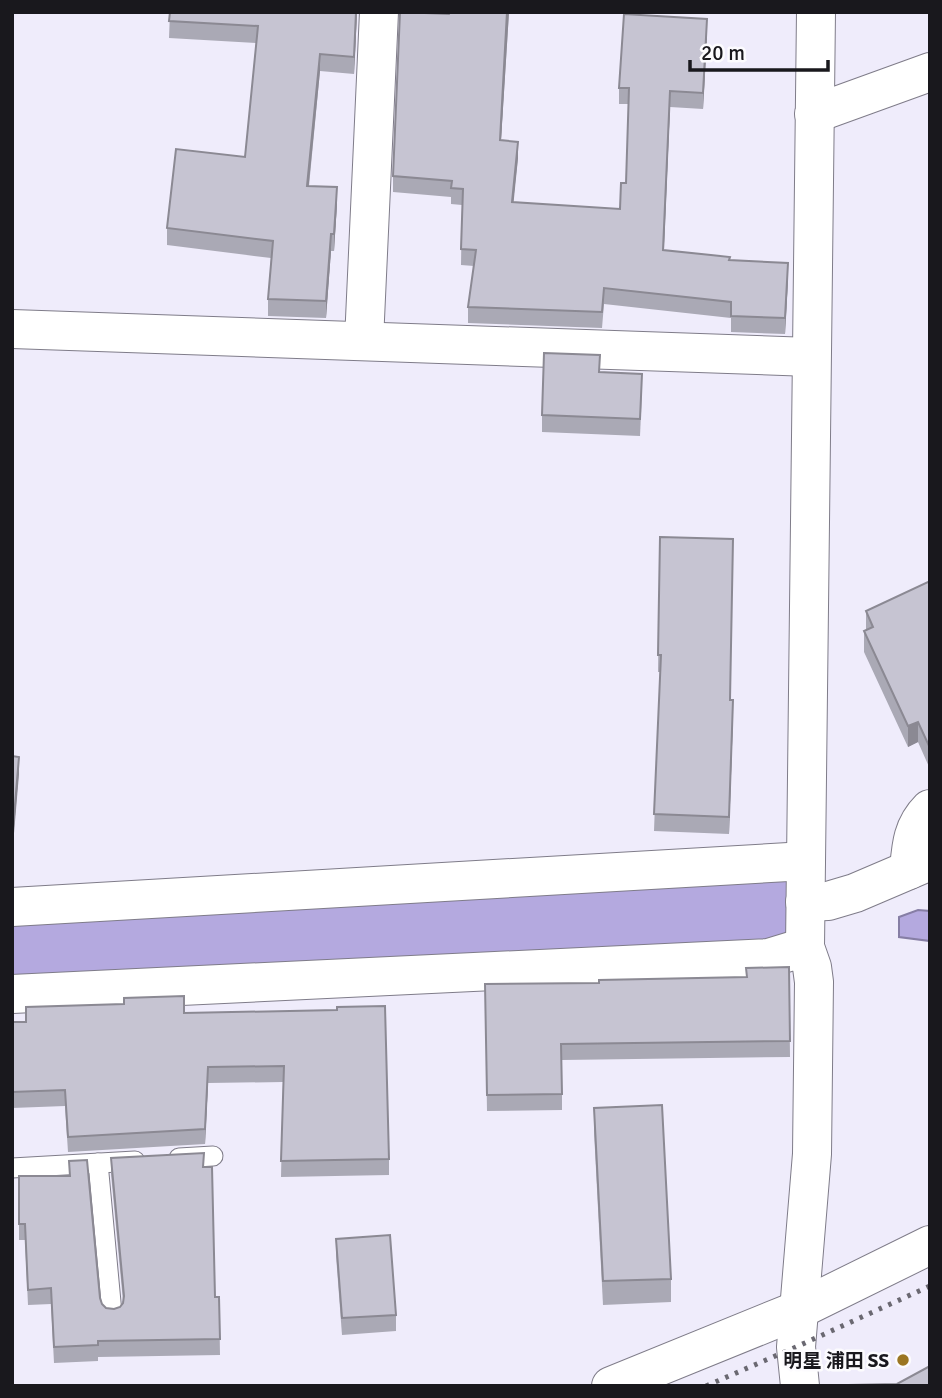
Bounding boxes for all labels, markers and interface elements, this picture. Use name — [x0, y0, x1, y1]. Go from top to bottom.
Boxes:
scale bar — [690, 28, 828, 72]
text: 20 m — [701, 40, 745, 66]
place label: 明星 浦田 SS — [783, 1349, 889, 1373]
marker: 明星 浦田 SS — [895, 1352, 911, 1368]

